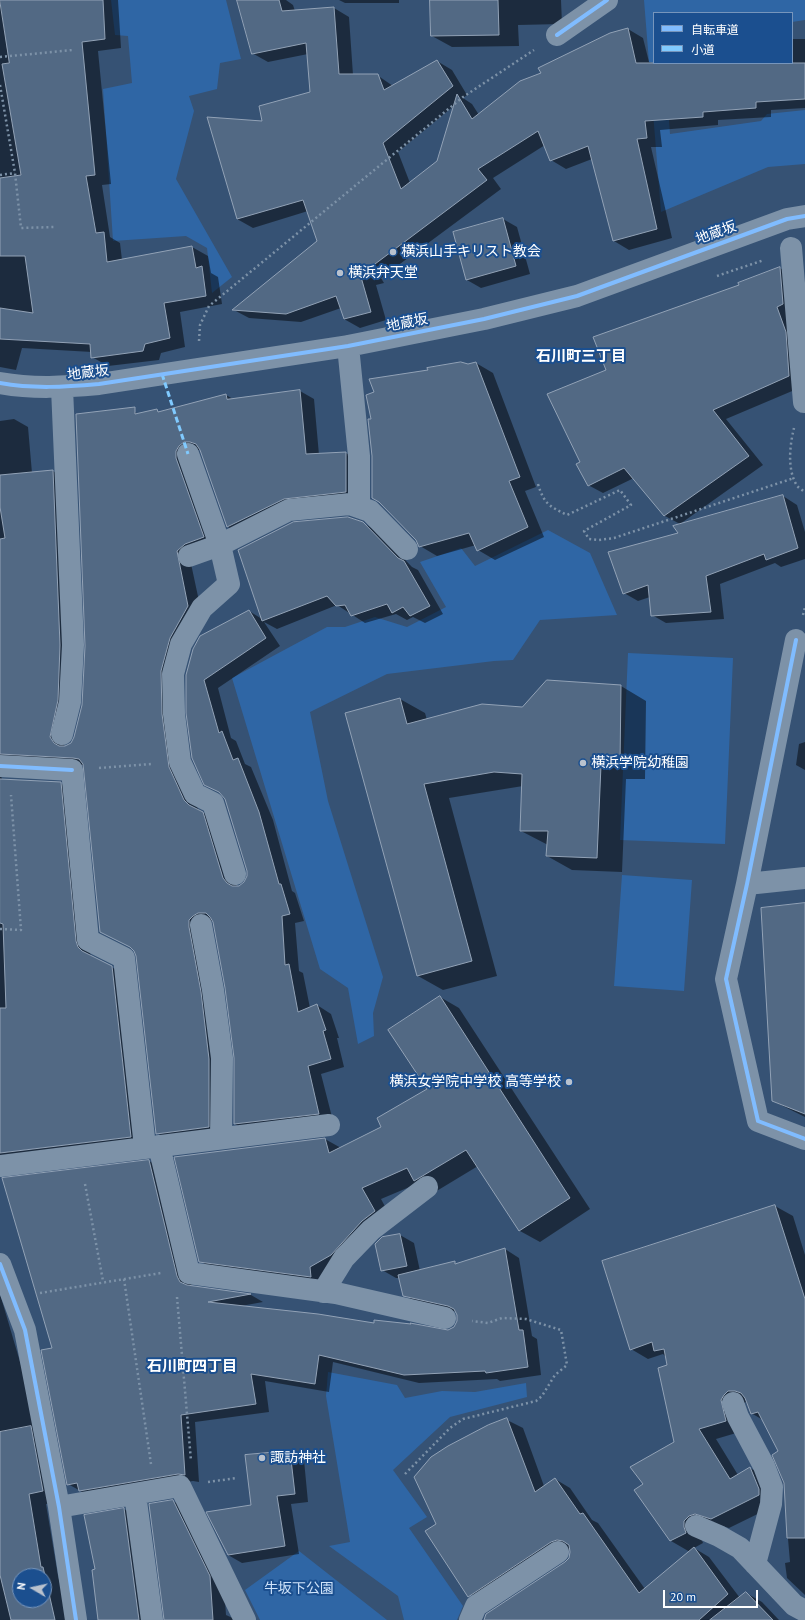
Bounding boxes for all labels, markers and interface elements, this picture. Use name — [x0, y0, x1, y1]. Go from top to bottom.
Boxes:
legend — [653, 12, 793, 64]
text: 自転車道 — [691, 22, 739, 37]
text: 小道 — [691, 42, 715, 57]
street label: 地蔵坂 — [693, 218, 739, 248]
place label: 横浜山手キリスト教会 — [401, 244, 541, 260]
marker: 横浜山手キリスト教会 — [388, 247, 398, 257]
place label: 横浜弁天堂 — [348, 265, 418, 281]
marker: 横浜弁天堂 — [335, 268, 345, 278]
street label: 地蔵坂 — [385, 311, 429, 335]
district label: 石川町三丁目 — [536, 348, 626, 366]
street label: 地蔵坂 — [66, 362, 110, 384]
place label: 横浜学院幼稚園 — [591, 755, 689, 771]
marker: 横浜学院幼稚園 — [578, 758, 588, 768]
place label: 横浜女学院中学校 高等学校 — [389, 1074, 561, 1090]
marker: 横浜女学院中学校 高等学校 — [564, 1077, 574, 1087]
district label: 石川町四丁目 — [147, 1358, 237, 1376]
place label: 諏訪神社 — [270, 1450, 326, 1466]
marker: 諏訪神社 — [257, 1453, 267, 1463]
north arrow — [12, 1568, 52, 1608]
park label: 牛坂下公園 — [264, 1581, 334, 1597]
text: N — [14, 1582, 29, 1591]
scale bar — [665, 1582, 760, 1608]
text: 20 m — [670, 1589, 696, 1604]

